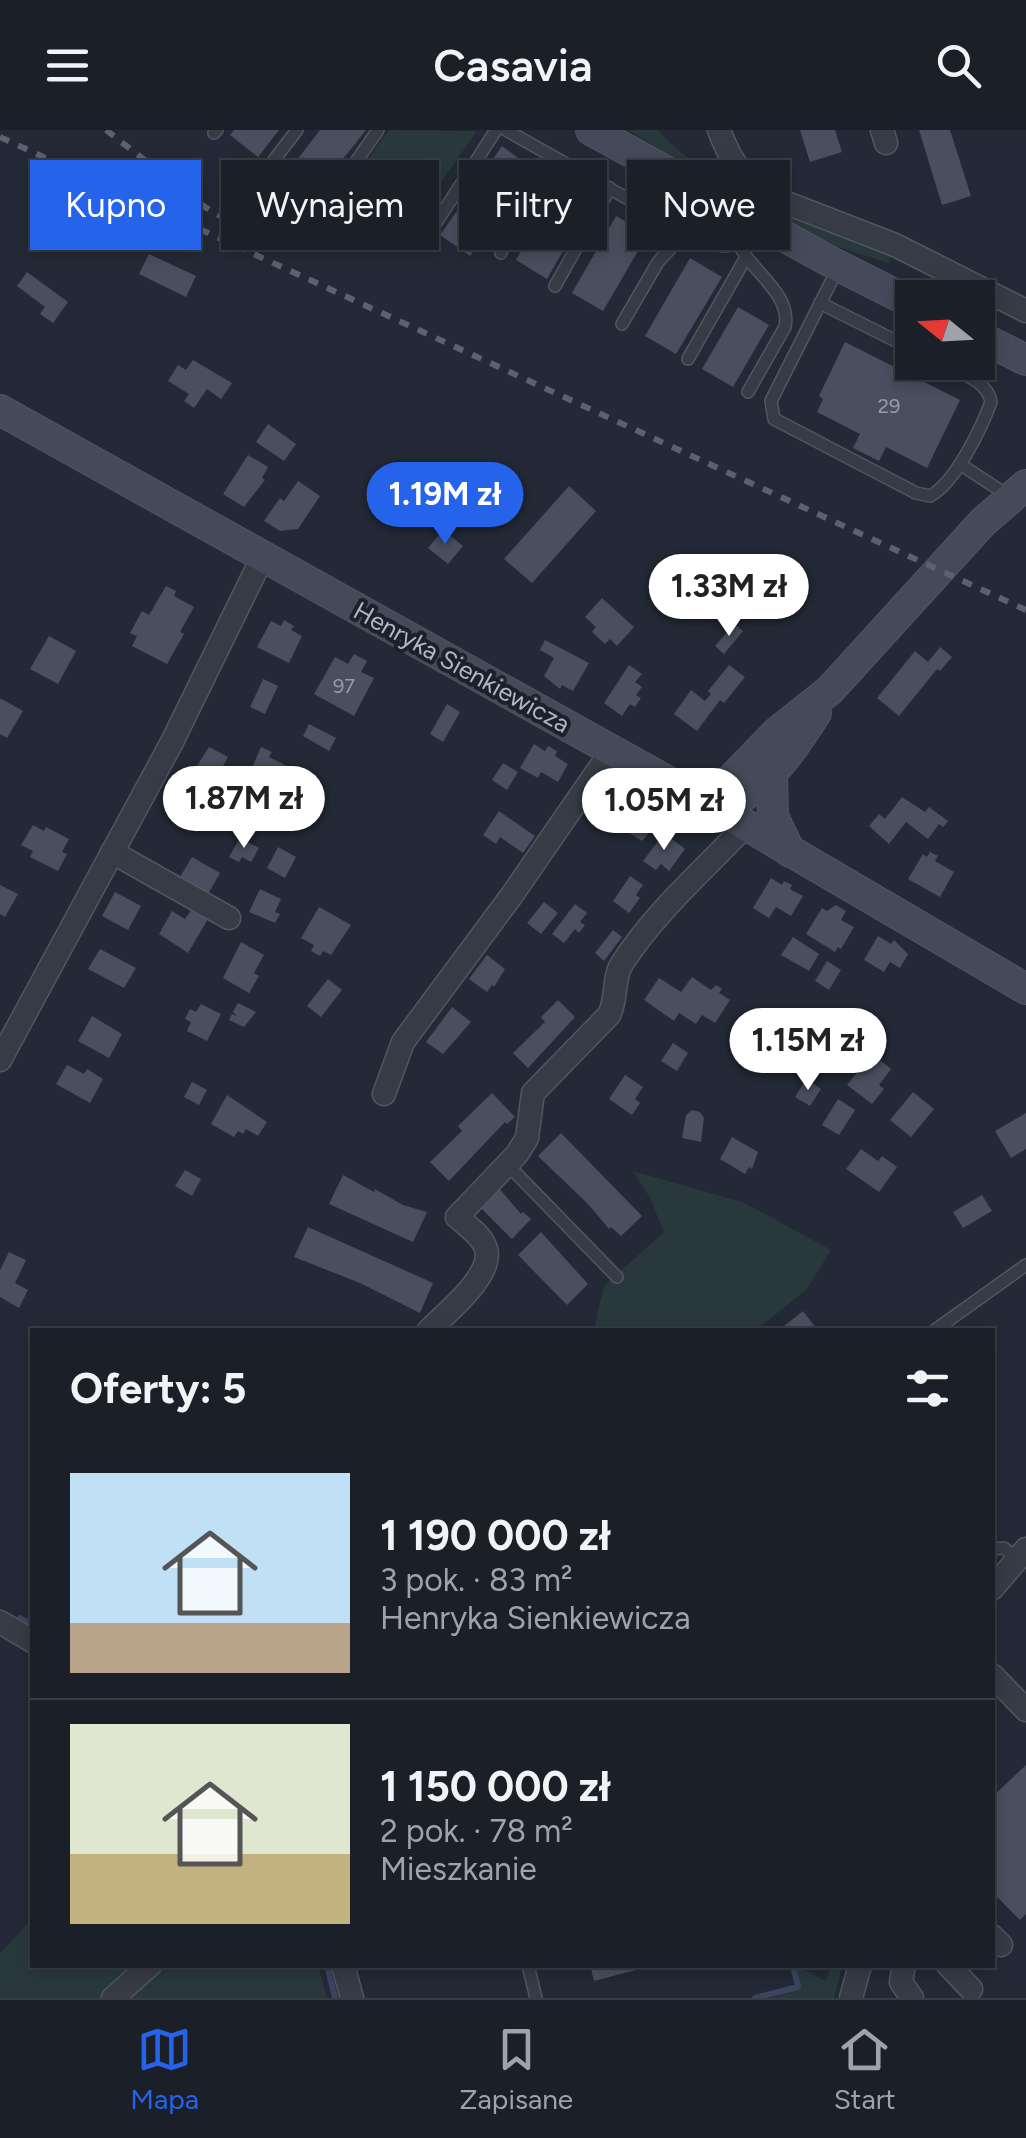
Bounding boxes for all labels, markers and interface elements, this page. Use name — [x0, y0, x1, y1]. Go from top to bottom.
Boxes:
icon: menu — [40, 38, 95, 93]
text: Casavia — [433, 38, 593, 92]
icon: search — [931, 38, 986, 93]
chip: Kupno — [30, 160, 201, 250]
chip: Wynajem — [221, 160, 439, 250]
chip: Filtry — [459, 160, 607, 250]
chip: Nowe — [627, 160, 790, 250]
north arrow — [895, 280, 995, 380]
map controls — [895, 280, 995, 380]
house number: 29 — [878, 394, 900, 418]
pin: 1.19M zł — [342, 462, 548, 547]
text: 1.19M zł — [389, 475, 501, 513]
pin: 1.33M zł — [626, 554, 832, 639]
text: 1.33M zł — [671, 567, 787, 605]
street label: Henryka Sienkiewicza — [349, 595, 575, 739]
house number: 97 — [333, 674, 355, 698]
pin: 1.87M zł — [141, 766, 347, 851]
pin: 1.05M zł — [561, 768, 767, 853]
text: 1.87M zł — [185, 779, 303, 817]
text: 1.05M zł — [604, 781, 724, 819]
pin: 1.15M zł — [705, 1008, 911, 1093]
text: 1.15M zł — [752, 1021, 865, 1059]
icon: filters — [900, 1361, 955, 1416]
text: Oferty: 5 — [70, 1363, 246, 1414]
text: 1 190 000 zł — [380, 1510, 611, 1561]
icon: home — [150, 1513, 270, 1633]
text: 3 pok. · 83 m² — [380, 1561, 573, 1599]
text: Henryka Sienkiewicza — [380, 1599, 691, 1637]
text: 1 150 000 zł — [380, 1761, 611, 1812]
icon: home — [150, 1764, 270, 1884]
text: 2 pok. · 78 m² — [380, 1812, 573, 1850]
text: Mieszkanie — [380, 1850, 537, 1888]
tab: Mapa — [130, 2022, 199, 2116]
tab: Zapisane — [460, 2022, 573, 2116]
tab: Start — [834, 2022, 896, 2116]

